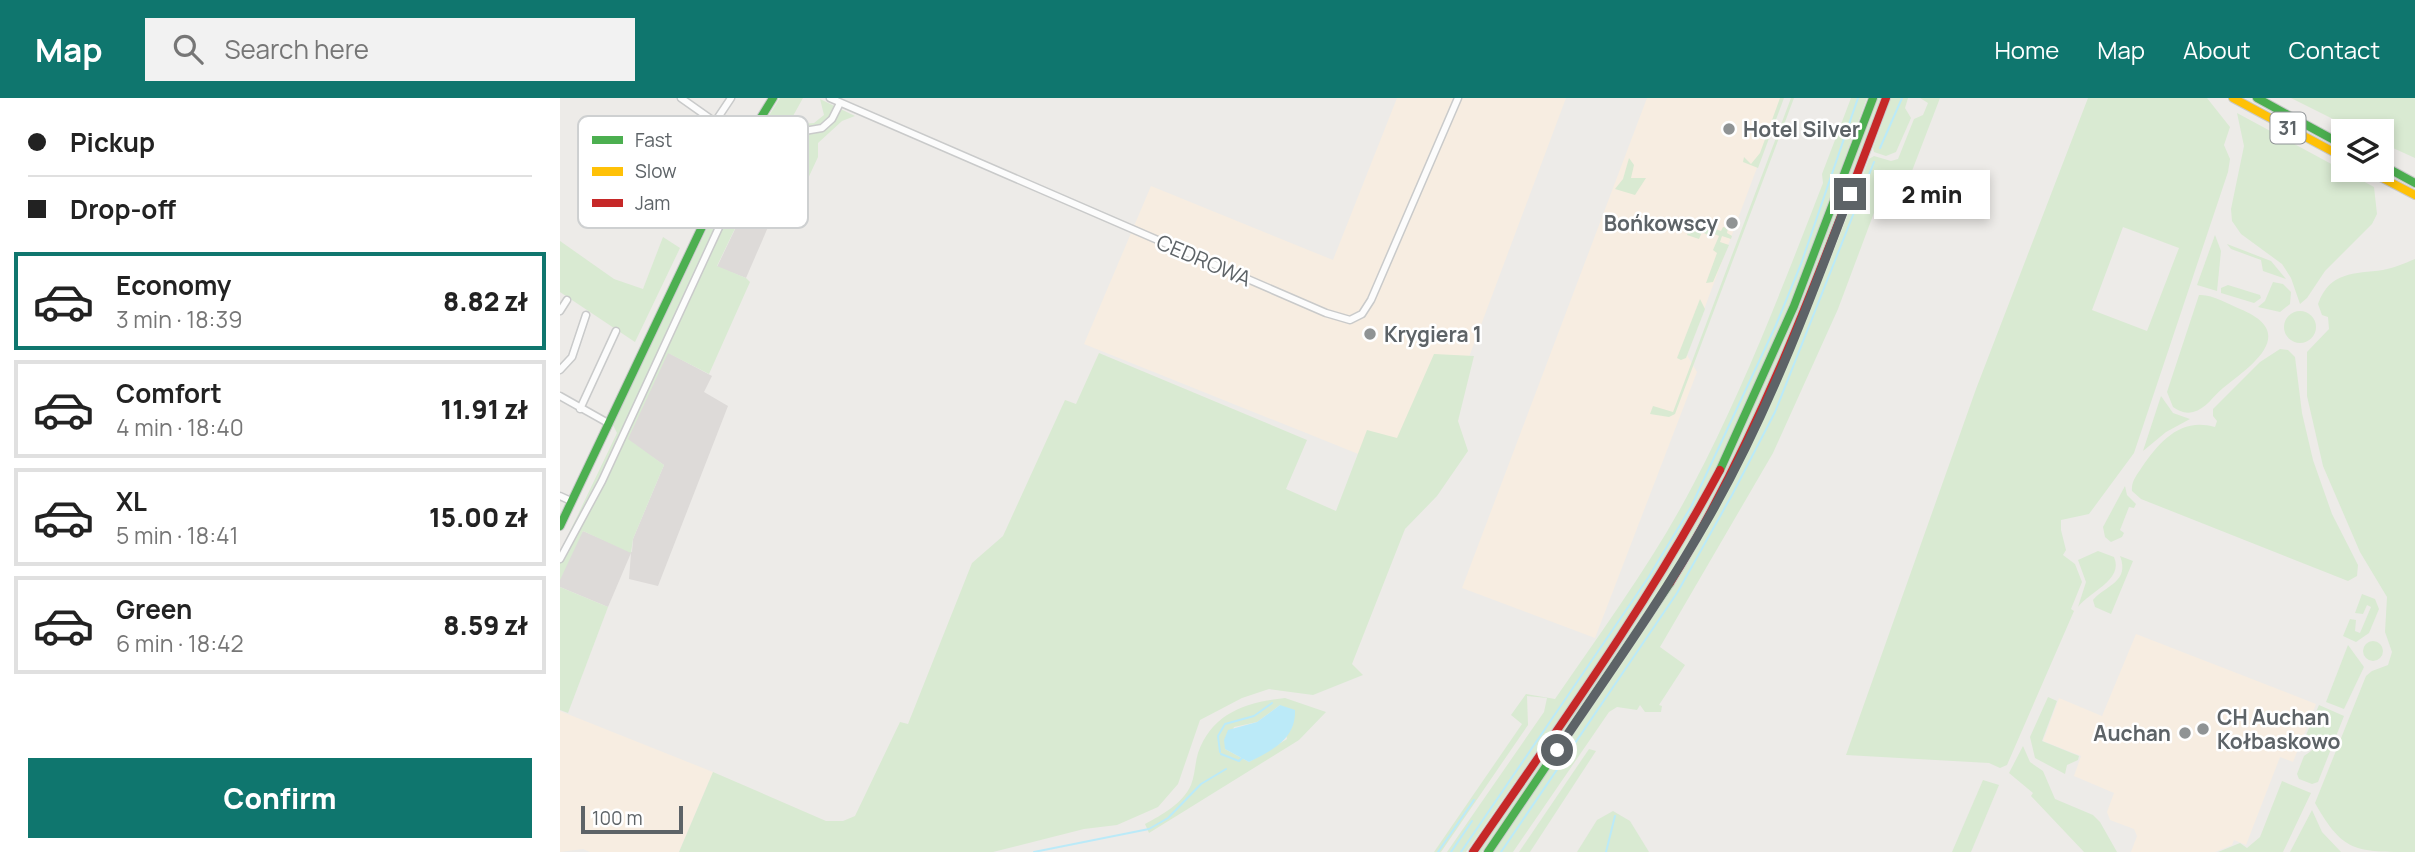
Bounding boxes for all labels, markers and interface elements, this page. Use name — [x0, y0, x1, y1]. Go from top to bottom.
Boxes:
search box — [145, 18, 635, 81]
text: Map — [35, 27, 103, 72]
icon: search — [169, 30, 207, 68]
text: Search here — [225, 31, 369, 67]
text: Home — [1994, 33, 2059, 66]
text: Map — [2097, 33, 2145, 66]
text: About — [2183, 33, 2251, 66]
text: Contact — [2289, 33, 2380, 66]
road number: 31 — [2270, 112, 2306, 144]
place label: Hotel Silver — [1743, 115, 1860, 143]
legend — [578, 116, 808, 228]
map controls — [2331, 119, 2394, 182]
button: layers — [2331, 119, 2394, 182]
marker: Hotel Silver — [1721, 121, 1737, 137]
text: Pickup — [70, 124, 155, 160]
text: Fast — [635, 127, 672, 153]
text: Slow — [635, 158, 677, 184]
callout: 2 min — [1874, 170, 1990, 218]
route end — [1834, 178, 1866, 210]
text: 2 min — [1902, 178, 1963, 210]
text: Jam — [635, 190, 670, 216]
text: Drop-off — [70, 191, 176, 227]
place label: Bońkowscy — [1604, 209, 1718, 237]
marker: Bońkowscy — [1724, 215, 1740, 231]
street label: CEDROWA — [1152, 228, 1256, 292]
text: Economy — [116, 267, 231, 303]
icon: car — [32, 270, 95, 333]
text: 8.82 zł — [443, 283, 528, 319]
text: 3 min · 18:39 — [116, 303, 242, 335]
place label: Krygiera 1 — [1384, 320, 1482, 348]
marker: Krygiera 1 — [1362, 326, 1378, 342]
text: Comfort — [116, 375, 222, 411]
icon: car — [32, 378, 95, 441]
text: 11.91 zł — [441, 391, 528, 427]
text: 4 min · 18:40 — [116, 411, 244, 443]
text: XL — [116, 483, 147, 519]
icon: car — [32, 486, 95, 549]
text: 15.00 zł — [429, 499, 528, 535]
text: 5 min · 18:41 — [116, 519, 239, 551]
text: Green — [116, 591, 192, 627]
icon: car — [32, 594, 95, 657]
text: 8.59 zł — [443, 607, 528, 643]
text: 6 min · 18:42 — [116, 627, 244, 659]
place label: CH Auchan Kołbaskowo — [2217, 703, 2341, 755]
place label: Auchan — [2093, 719, 2171, 747]
marker: CH Auchan Kołbaskowo — [2195, 721, 2211, 737]
marker: Auchan — [2177, 725, 2193, 741]
route start — [1541, 734, 1573, 766]
button: Confirm — [28, 758, 532, 838]
scale bar — [581, 803, 682, 835]
text: 100 m — [592, 805, 643, 831]

